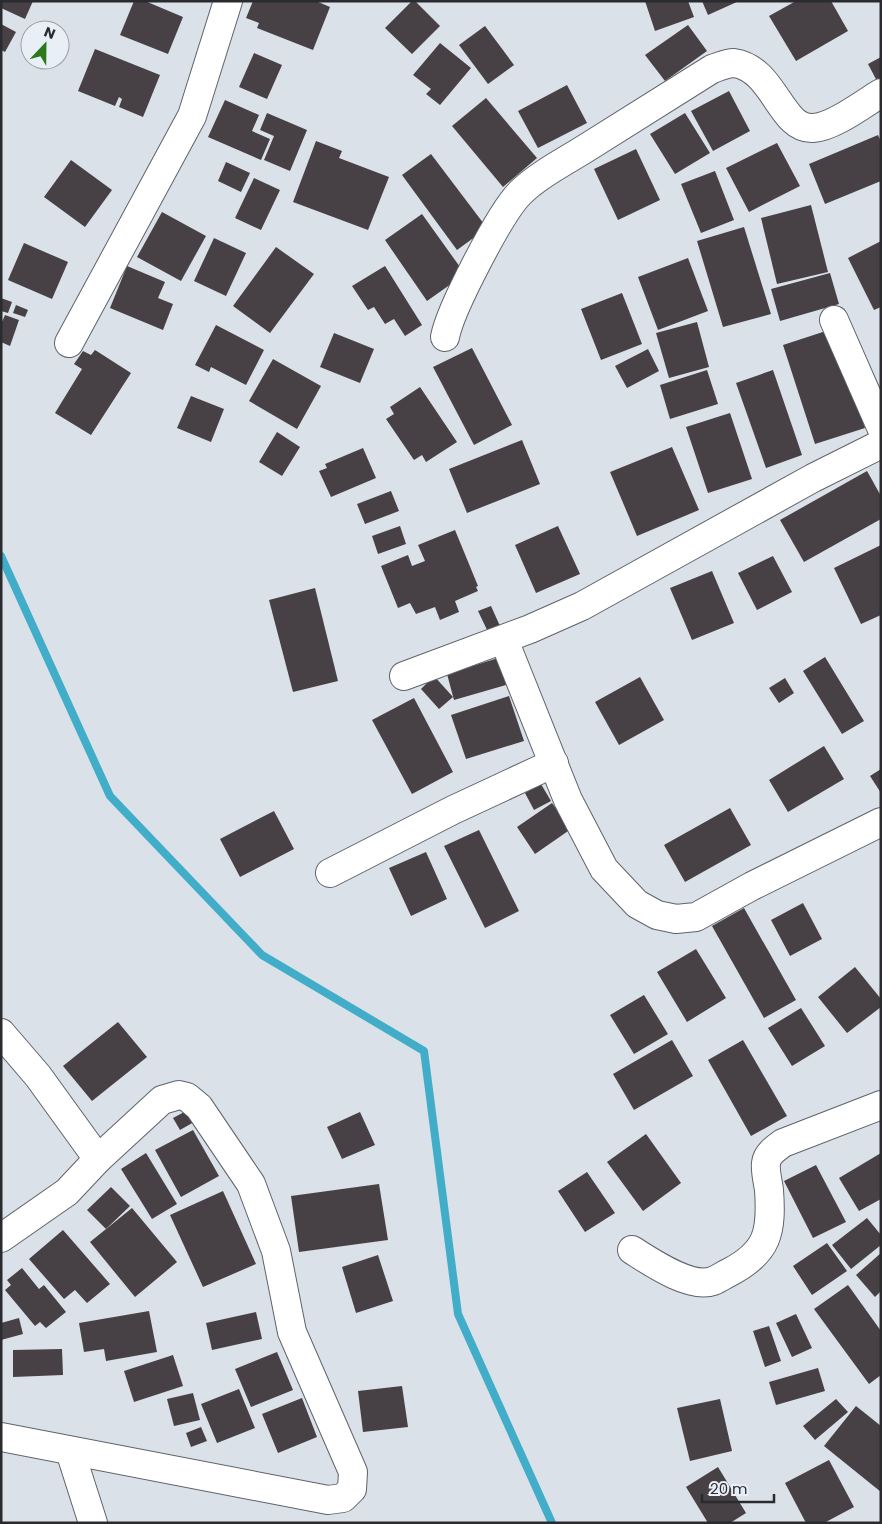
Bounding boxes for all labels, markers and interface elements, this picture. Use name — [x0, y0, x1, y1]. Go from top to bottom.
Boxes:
north arrow — [20, 20, 70, 70]
text: N — [41, 22, 58, 44]
scale bar — [702, 1472, 774, 1504]
text: 20 m — [710, 1478, 748, 1499]

